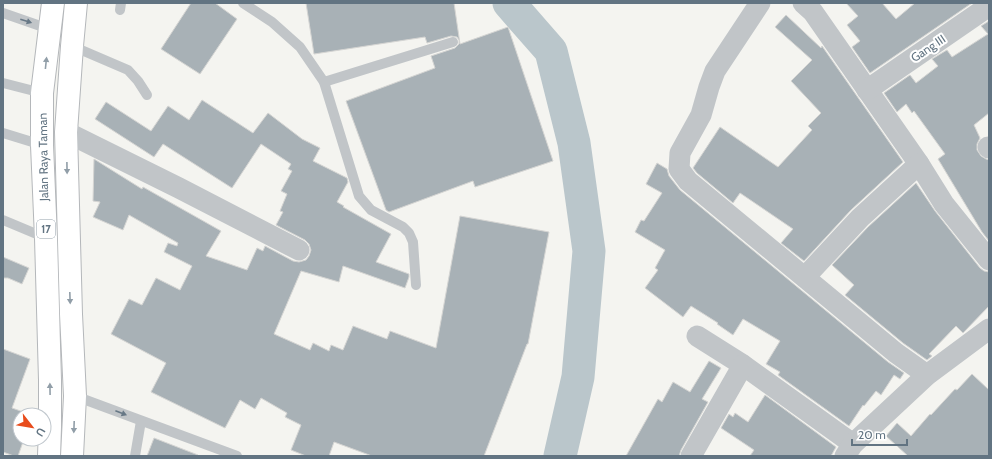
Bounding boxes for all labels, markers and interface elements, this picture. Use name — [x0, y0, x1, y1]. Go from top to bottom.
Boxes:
one-way arrow — [21, 18, 33, 24]
street label: Gang III — [908, 31, 948, 65]
one-way arrow — [43, 57, 49, 69]
street label: Jalan Raya Taman — [35, 112, 51, 202]
one-way arrow — [64, 162, 70, 175]
road number: 17 — [37, 220, 55, 238]
one-way arrow — [67, 292, 74, 304]
one-way arrow — [47, 382, 53, 395]
north arrow — [12, 407, 52, 447]
one-way arrow — [116, 411, 128, 417]
one-way arrow — [71, 421, 78, 433]
scale bar — [852, 421, 907, 447]
text: U — [32, 425, 49, 439]
text: 20 m — [858, 427, 886, 442]

